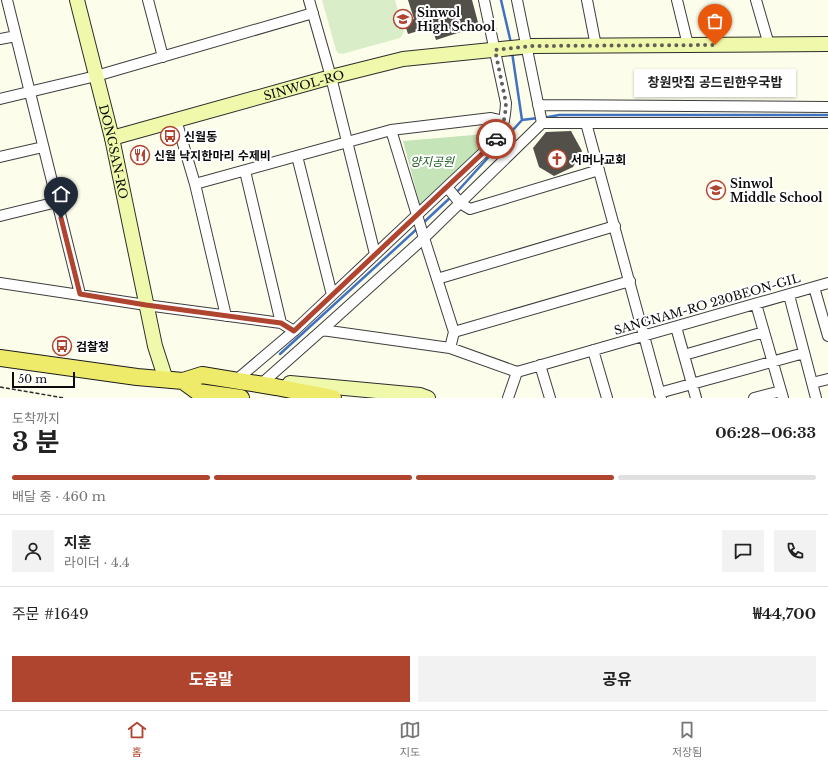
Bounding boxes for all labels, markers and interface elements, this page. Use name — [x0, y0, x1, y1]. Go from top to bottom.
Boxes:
pin — [698, 4, 732, 45]
place label: Sinwol High School — [417, 5, 496, 34]
school or university icon: Sinwol High School — [392, 8, 414, 30]
icon: bag — [704, 10, 726, 32]
street label: SINWOL-RO — [262, 66, 346, 103]
callout: 창원맛집 공드린한우국밥 — [634, 69, 796, 97]
text: 창원맛집 공드린한우국밥 — [647, 74, 783, 91]
street label: DONGSAN-RO — [96, 103, 132, 200]
courier — [476, 119, 516, 159]
bus stop icon: 신월동 — [159, 125, 181, 147]
icon: car — [485, 128, 507, 150]
place label: 신월동 — [184, 129, 217, 144]
restaurant icon: 신월 낙지한마리 수제비 — [129, 144, 151, 166]
place label: 신월 낙지한마리 수제비 — [154, 148, 271, 163]
church icon: 서머나교회 — [546, 148, 568, 170]
place label: 서머나교회 — [571, 152, 626, 167]
park label: 양지공원 — [410, 154, 455, 169]
place label: Sinwol Middle School — [730, 176, 823, 205]
pin — [44, 177, 78, 218]
school or university icon: Sinwol Middle School — [705, 179, 727, 201]
icon: home — [50, 183, 72, 205]
street label: SANGNAM-RO 230BEON-GIL — [612, 270, 802, 338]
bus stop icon: 검찰청 — [51, 335, 73, 357]
place label: 검찰청 — [76, 339, 109, 354]
scale bar — [12, 370, 75, 389]
text: 50 m — [18, 372, 47, 386]
text: 도착까지 — [12, 410, 60, 427]
text: 06:28–06:33 — [715, 423, 816, 442]
text: 3 분 — [12, 426, 59, 458]
text: 배달 중 · 460 m — [12, 488, 106, 505]
button: person — [12, 530, 54, 572]
button: chat — [722, 530, 764, 572]
button: phone — [774, 530, 816, 572]
text: 지훈 — [64, 533, 92, 552]
text: 라이더 · 4.4 — [64, 554, 130, 571]
text: 주문 #1649 — [12, 604, 89, 623]
text: ₩44,700 — [753, 604, 816, 623]
button: 도움말 — [12, 656, 410, 702]
button: 공유 — [418, 656, 816, 702]
tab: 홈 — [126, 719, 148, 759]
tab: 지도 — [399, 719, 421, 759]
tab: 저장됨 — [672, 719, 702, 759]

